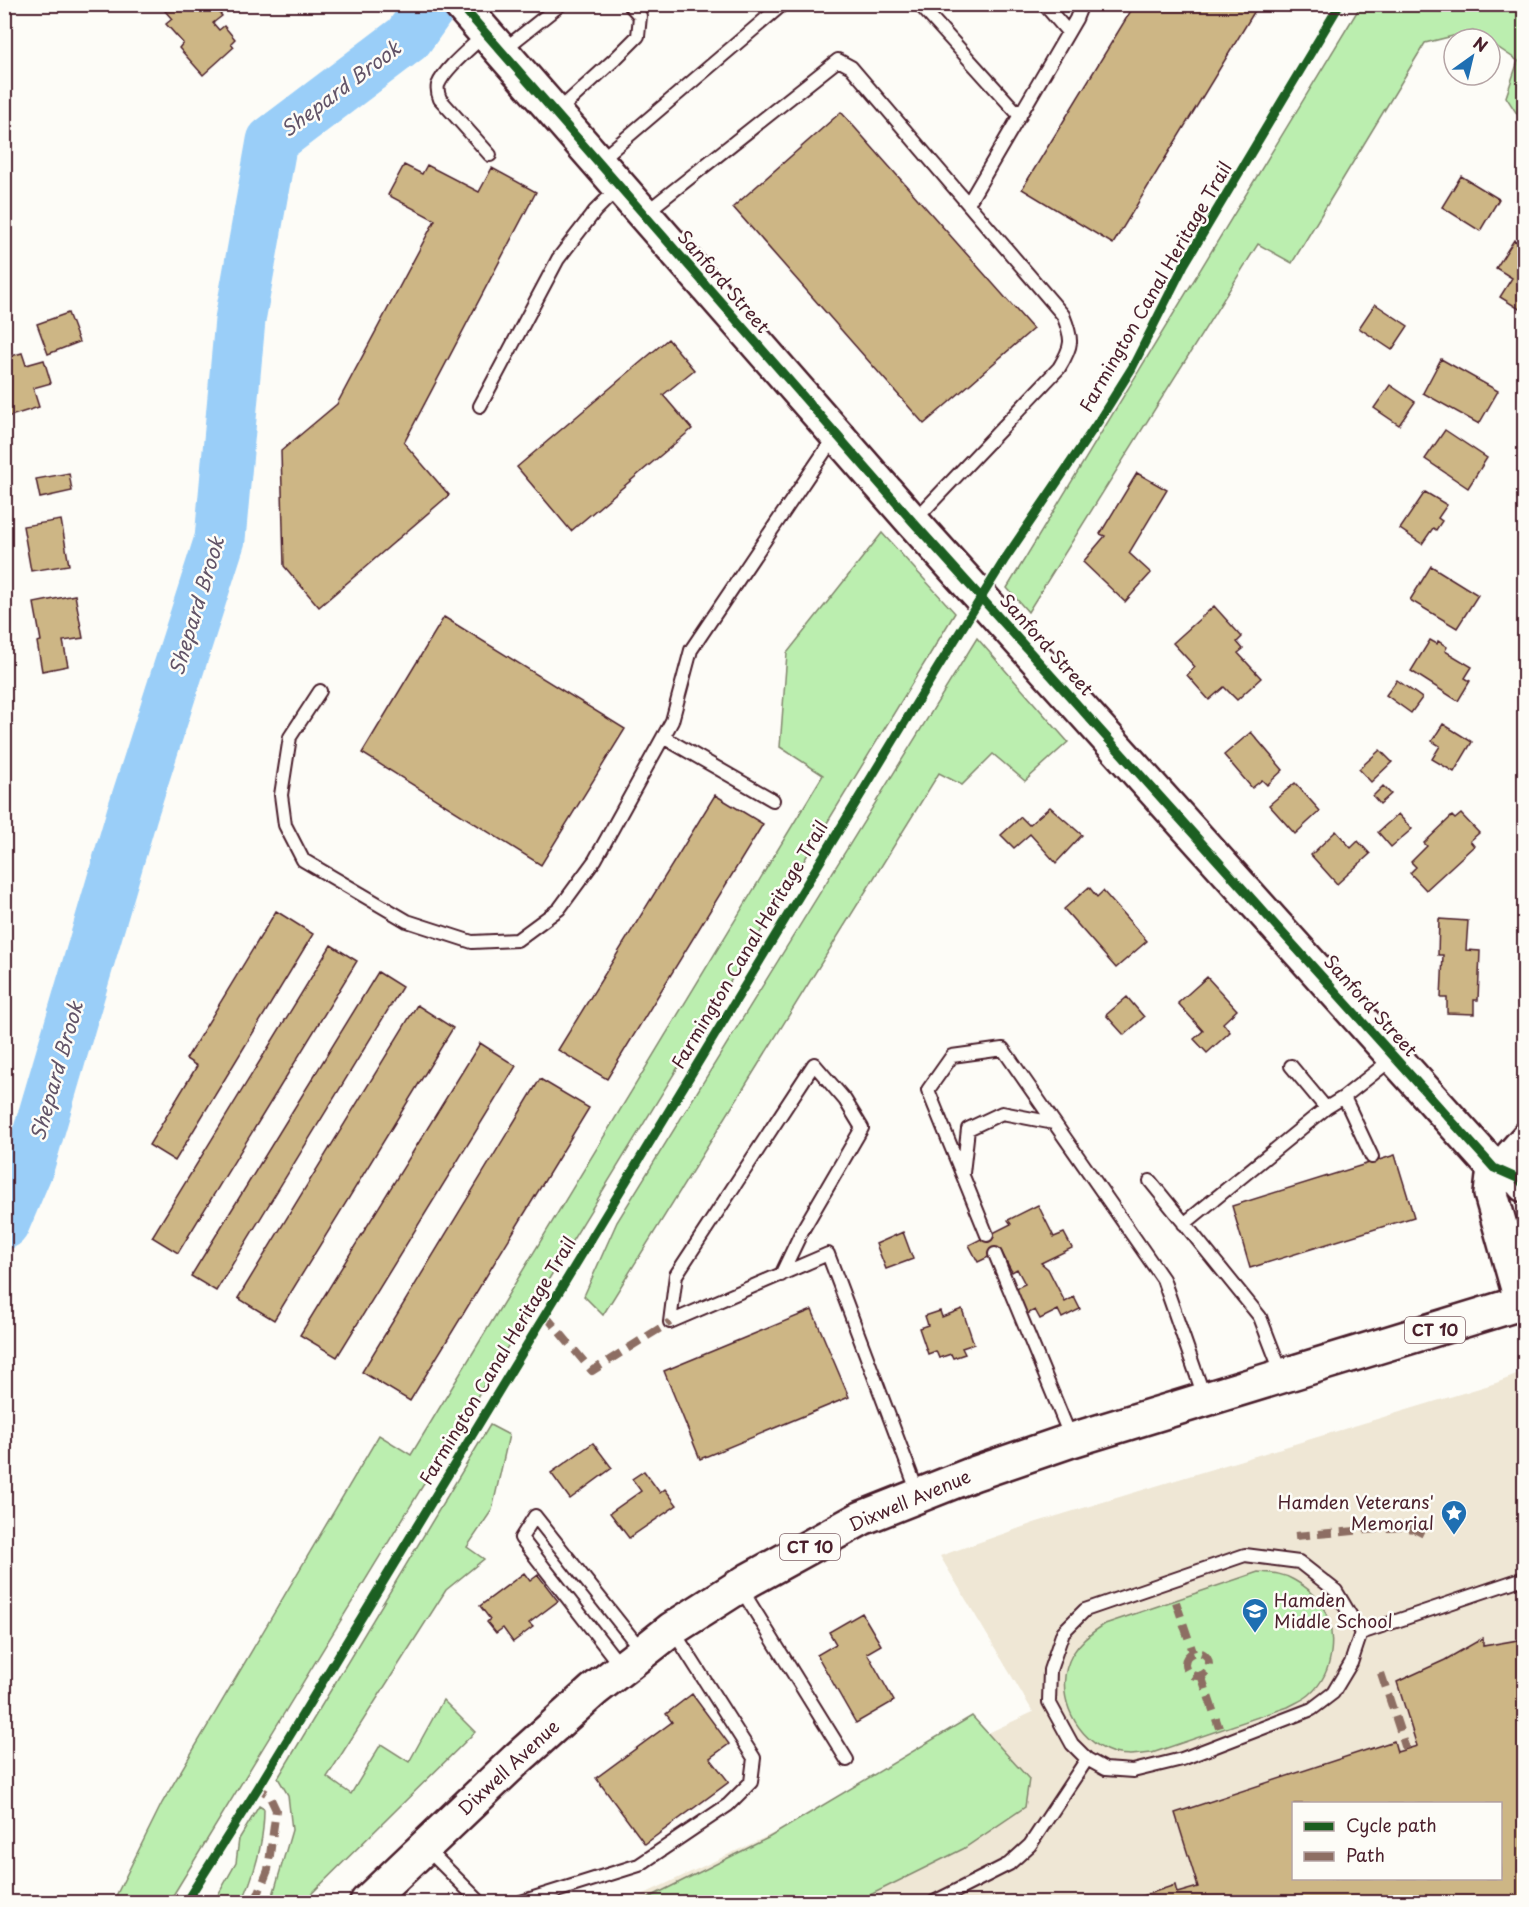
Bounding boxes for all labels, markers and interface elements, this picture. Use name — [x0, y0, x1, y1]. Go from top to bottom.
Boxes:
north arrow — [1442, 27, 1502, 87]
text: N — [1469, 30, 1493, 57]
water label: Shepard Brook — [274, 32, 408, 143]
street label: Farmington Canal Heritage Trail — [1072, 156, 1238, 416]
street label: Sanford Street — [672, 223, 777, 339]
water label: Shepard Brook — [161, 531, 232, 679]
street label: Sanford Street — [994, 587, 1100, 701]
street label: Farmington Canal Heritage Trail — [664, 815, 834, 1073]
street label: Sanford Street — [1318, 948, 1424, 1062]
water label: Shepard Brook — [22, 996, 91, 1144]
street label: Farmington Canal Heritage Trail — [412, 1231, 582, 1489]
road number: CT 10 — [1405, 1317, 1465, 1343]
street label: Dixwell Avenue — [844, 1462, 975, 1537]
place label: Hamden Veterans' Memorial — [1278, 1488, 1434, 1536]
place icon: Hamden Veterans' Memorial — [1439, 1498, 1469, 1536]
road number: CT 10 — [780, 1534, 840, 1560]
place label: Hamden Middle School — [1274, 1586, 1393, 1634]
school or university icon: Hamden Middle School — [1240, 1596, 1270, 1634]
street label: Dixwell Avenue — [451, 1713, 565, 1821]
legend — [1292, 1802, 1502, 1880]
text: Cycle path — [1346, 1811, 1437, 1838]
text: Path — [1346, 1841, 1385, 1868]

